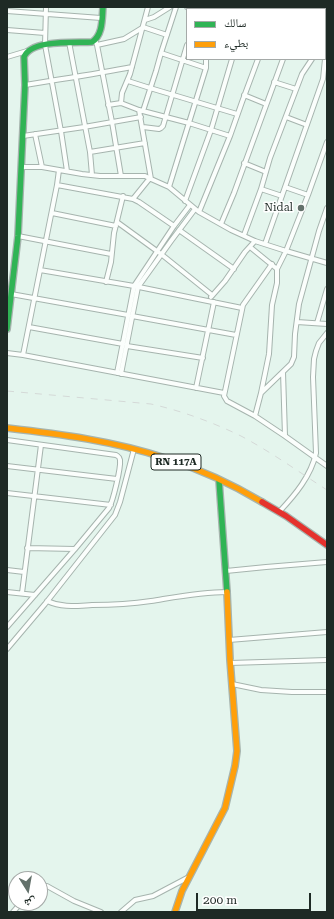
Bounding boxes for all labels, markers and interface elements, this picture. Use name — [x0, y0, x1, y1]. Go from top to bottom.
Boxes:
legend — [186, 8, 326, 60]
text: سالك — [224, 16, 246, 30]
text: بطيء — [224, 36, 248, 50]
place label: Nidal — [264, 201, 293, 215]
marker: Nidal — [296, 203, 306, 213]
road number: RN 117A — [151, 454, 201, 470]
north arrow — [8, 871, 48, 911]
scale bar — [198, 885, 313, 911]
text: 200 m — [203, 893, 237, 907]
text: ش — [23, 895, 37, 910]

